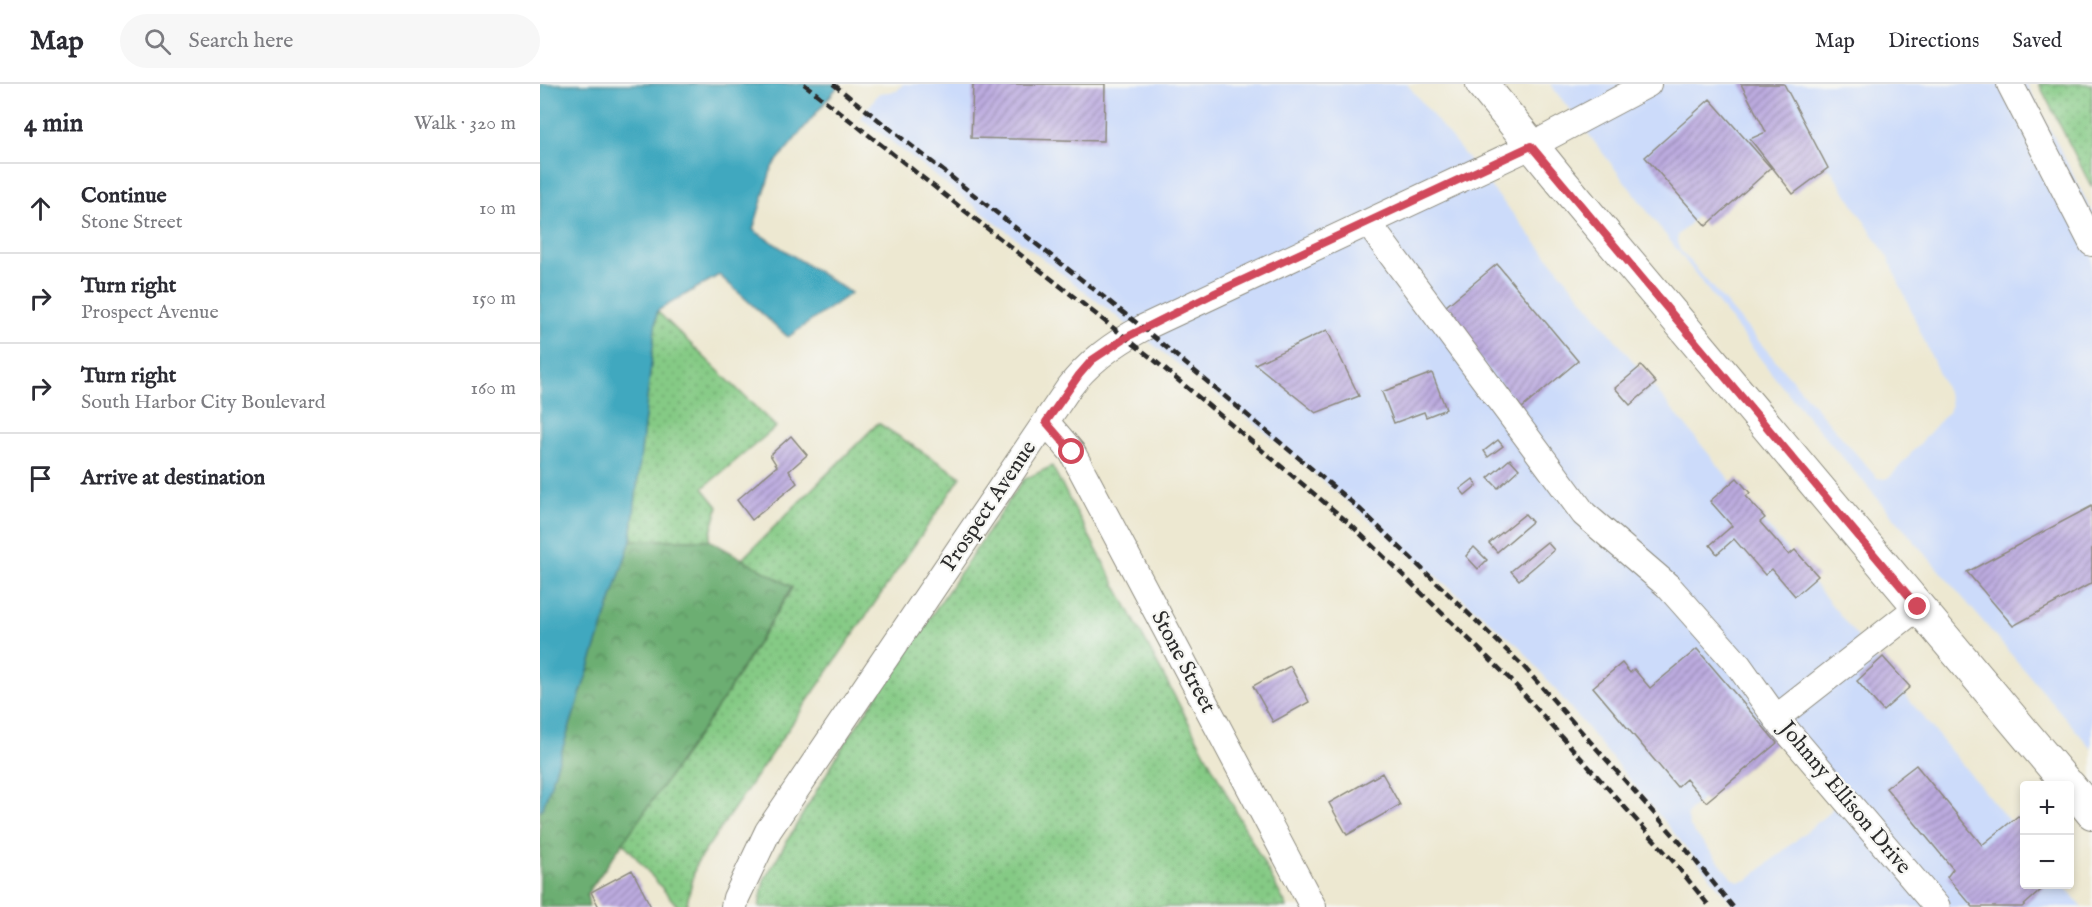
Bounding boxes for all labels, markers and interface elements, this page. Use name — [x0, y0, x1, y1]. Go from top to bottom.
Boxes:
search box — [120, 14, 540, 68]
text: Map — [30, 24, 84, 59]
icon: search — [141, 25, 174, 58]
text: Search here — [189, 27, 293, 55]
text: Map — [1815, 28, 1855, 55]
text: Directions — [1888, 28, 1979, 55]
text: Saved — [2012, 28, 2062, 55]
text: 4 min — [24, 107, 83, 140]
text: Walk · 320 m — [414, 111, 516, 136]
text: Continue — [81, 182, 167, 210]
icon: ahead — [24, 192, 57, 225]
text: 10 m — [479, 196, 516, 221]
text: Stone Street — [81, 210, 183, 235]
text: Turn right — [81, 272, 176, 300]
icon: right — [24, 282, 57, 315]
text: 150 m — [472, 286, 516, 311]
text: Prospect Avenue — [81, 300, 219, 325]
text: Turn right — [81, 362, 176, 390]
icon: right — [24, 372, 57, 405]
text: 160 m — [470, 376, 516, 401]
text: South Harbor City Boulevard — [81, 390, 325, 415]
street label: Prospect Avenue — [935, 435, 1043, 577]
route start — [1058, 438, 1084, 464]
icon: arrive — [24, 462, 57, 495]
text: Arrive at destination — [81, 464, 265, 492]
route end — [1904, 593, 1930, 619]
street label: Stone Street — [1144, 606, 1222, 718]
street label: Johnny Ellison Drive — [1771, 713, 1917, 880]
map controls — [2020, 781, 2074, 889]
button: + — [2020, 781, 2074, 835]
button: − — [2020, 835, 2074, 889]

